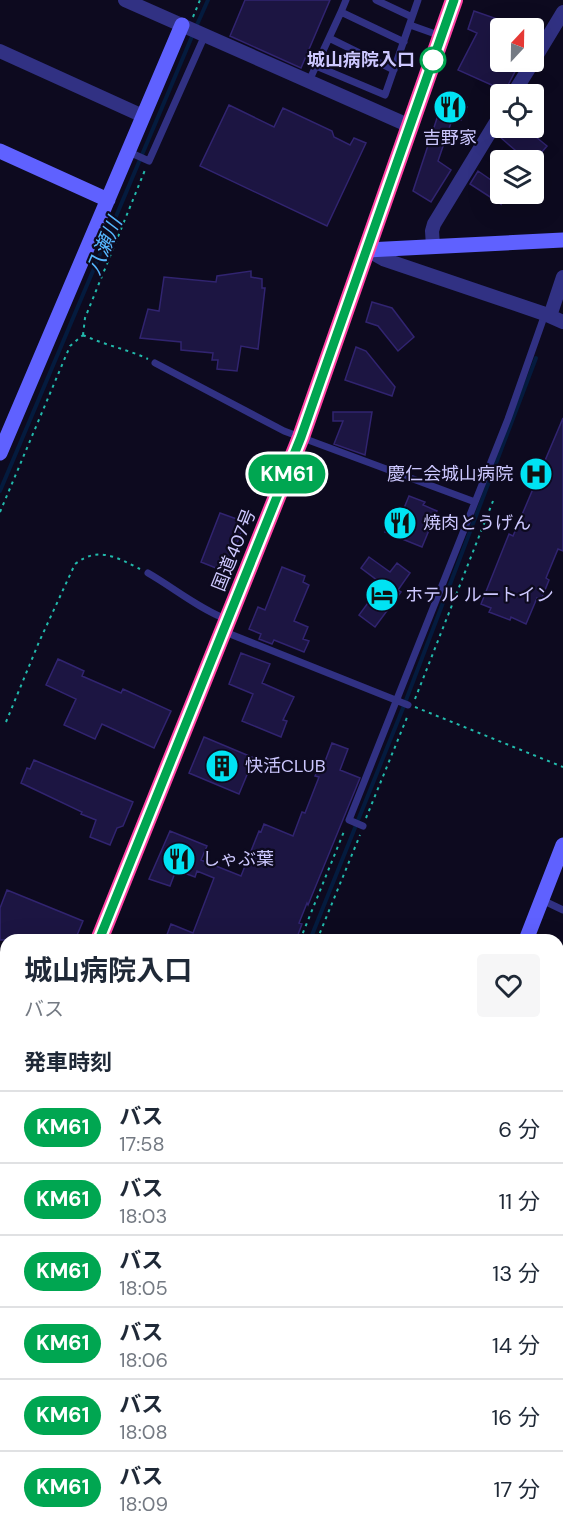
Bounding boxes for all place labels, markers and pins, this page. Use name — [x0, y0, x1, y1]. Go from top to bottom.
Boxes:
marker: 城山病院入口 — [420, 47, 446, 73]
place label: 城山病院入口 — [307, 48, 415, 72]
restaurant icon: 吉野家 — [432, 89, 468, 125]
place label: 吉野家 — [423, 126, 477, 150]
hospital icon: 慶仁会城山病院 — [518, 456, 554, 492]
place label: 慶仁会城山病院 — [387, 462, 513, 486]
restaurant icon: 焼肉とうげん — [382, 505, 418, 541]
place label: 焼肉とうげん — [423, 511, 531, 535]
hotel icon: ホテル ルートイン — [364, 577, 400, 613]
place label: ホテル ルートイン — [405, 583, 554, 607]
building icon: 快活CLUB — [204, 748, 240, 784]
place label: 快活CLUB — [245, 754, 326, 778]
restaurant icon: しゃぶ葉 — [161, 841, 197, 877]
place label: しゃぶ葉 — [202, 847, 274, 871]

